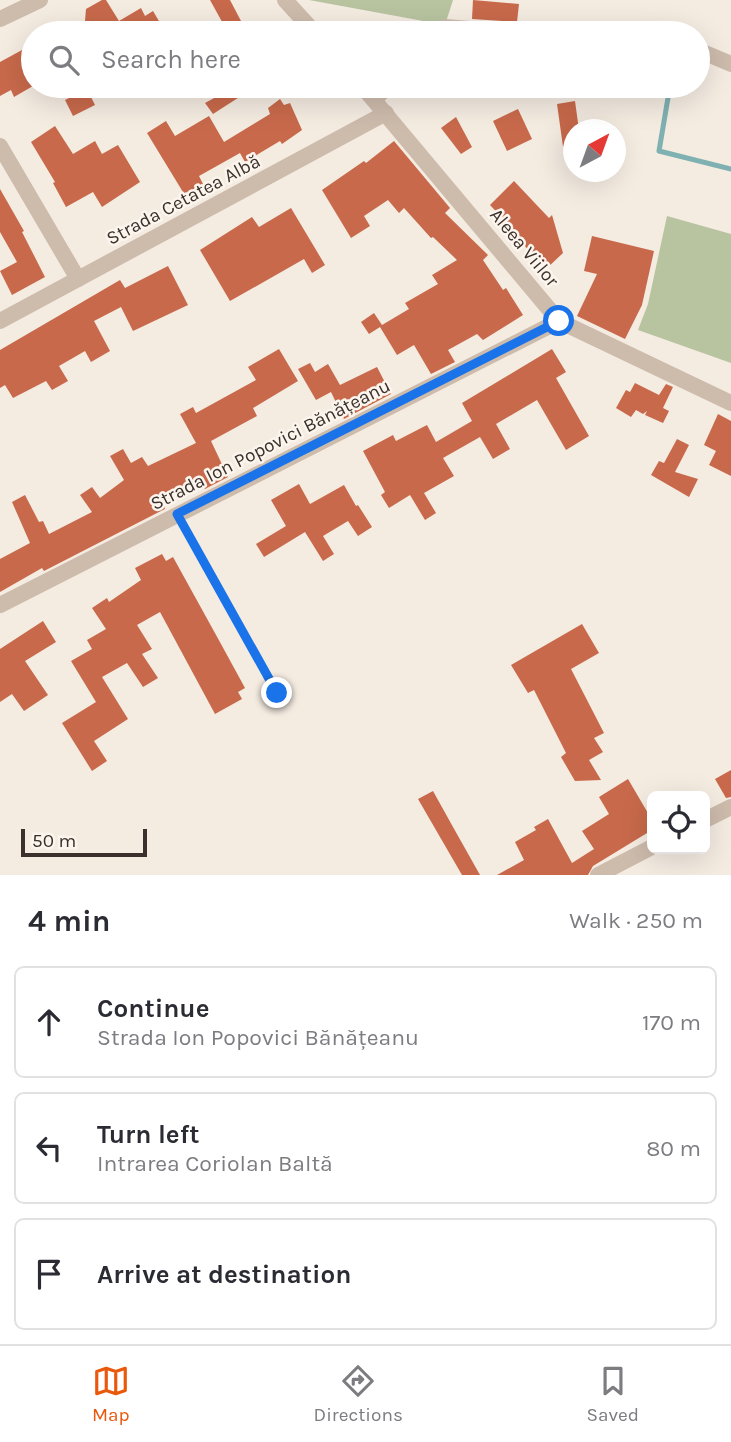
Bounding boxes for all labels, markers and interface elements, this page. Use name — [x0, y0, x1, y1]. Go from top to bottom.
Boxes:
search box — [21, 21, 710, 98]
icon: search — [45, 41, 83, 79]
text: Search here — [101, 44, 241, 75]
north arrow — [563, 119, 626, 182]
street label: Strada Cetatea Albă — [103, 150, 264, 250]
street label: Aleea Viilor — [485, 204, 563, 291]
route start — [543, 305, 574, 336]
street label: Strada Ion Popovici Bănățeanu — [147, 375, 394, 515]
route end — [261, 677, 292, 708]
map controls — [647, 791, 710, 854]
button: locate — [647, 791, 710, 854]
scale bar — [21, 826, 147, 858]
text: 50 m — [32, 830, 76, 852]
text: 4 min — [28, 903, 110, 939]
text: Walk · 250 m — [569, 907, 703, 934]
text: Continue — [97, 993, 209, 1024]
icon: ahead — [30, 1003, 68, 1041]
text: 170 m — [642, 1009, 701, 1036]
text: Strada Ion Popovici Bănățeanu — [97, 1024, 419, 1051]
text: Turn left — [97, 1119, 199, 1150]
icon: left — [30, 1129, 68, 1167]
text: 80 m — [646, 1135, 701, 1162]
text: Intrarea Coriolan Baltă — [97, 1150, 333, 1177]
icon: arrive — [30, 1255, 68, 1293]
text: Arrive at destination — [97, 1259, 351, 1290]
tab: Map — [92, 1362, 130, 1426]
tab: Directions — [314, 1362, 403, 1426]
tab: Saved — [587, 1362, 639, 1426]

